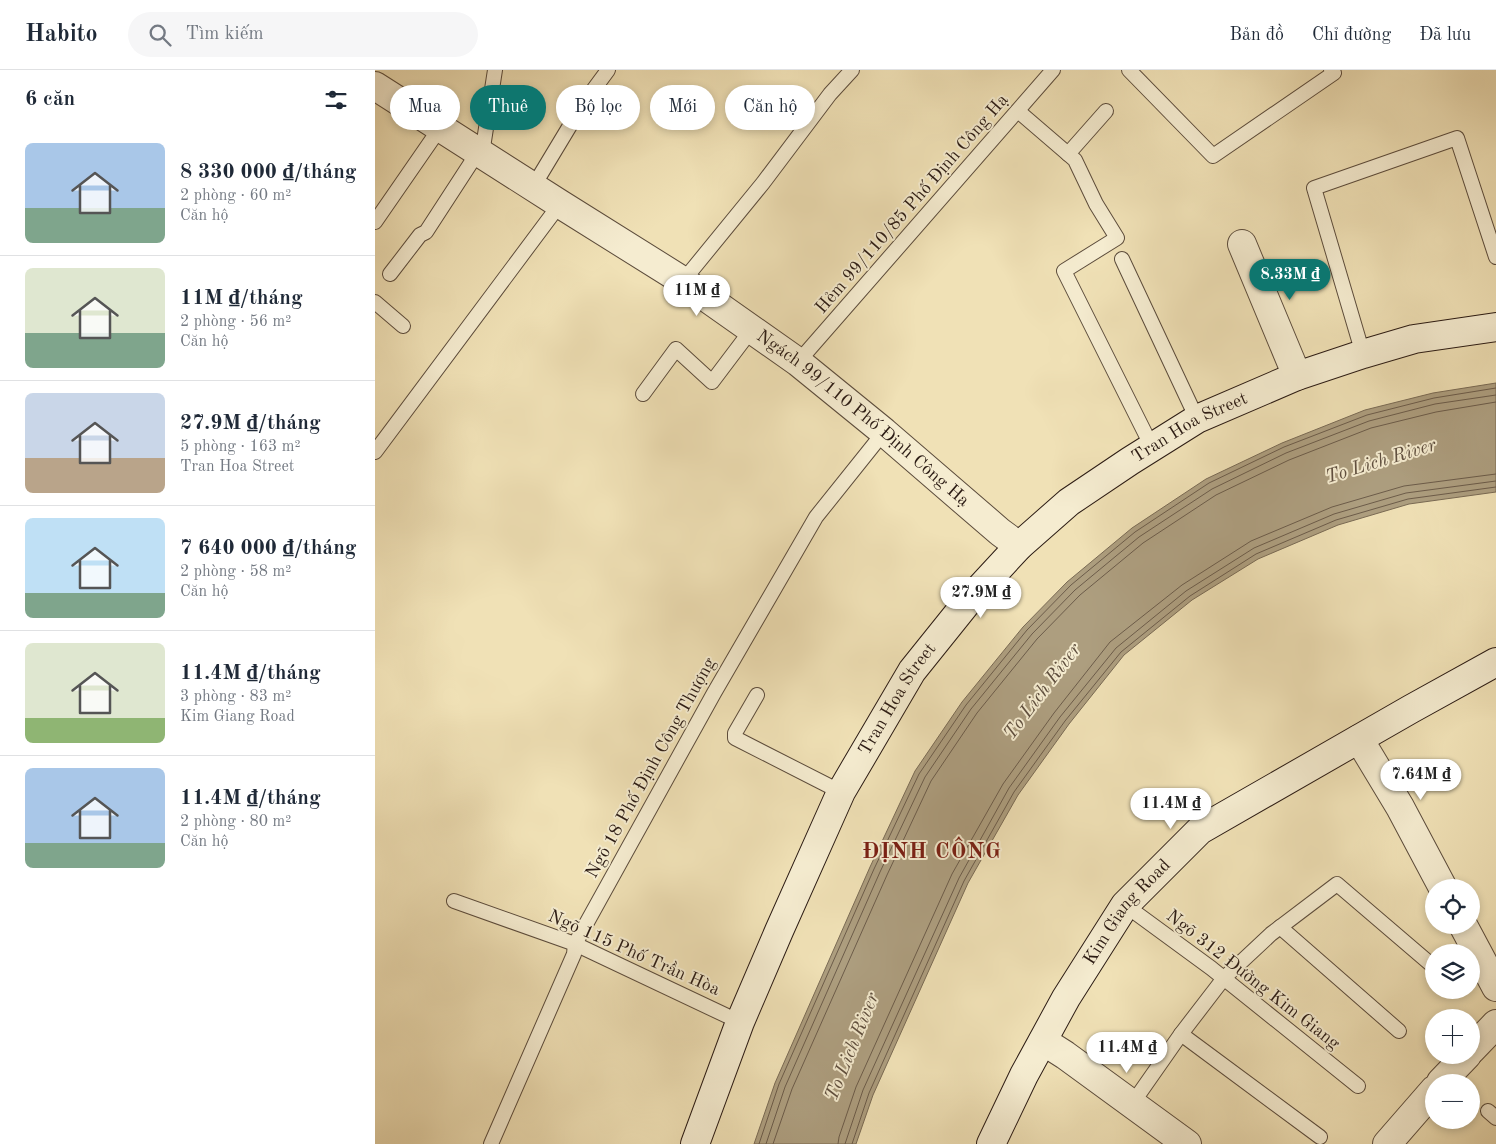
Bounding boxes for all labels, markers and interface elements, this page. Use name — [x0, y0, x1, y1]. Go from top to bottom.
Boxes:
search box — [128, 12, 478, 57]
icon: search — [146, 21, 174, 49]
text: Habito — [25, 23, 98, 47]
text: Tìm kiếm — [186, 25, 264, 44]
text: Bản đồ — [1230, 26, 1284, 44]
text: Chỉ đường — [1312, 26, 1391, 44]
text: Đã lưu — [1419, 26, 1471, 44]
chip: Mua — [390, 85, 460, 130]
chip: Thuê — [470, 85, 546, 130]
chip: Bộ lọc — [556, 85, 640, 130]
chip: Mới — [650, 85, 715, 130]
chip: Căn hộ — [725, 85, 815, 130]
icon: filters — [322, 86, 350, 114]
text: 6 căn — [25, 89, 75, 110]
street label: Hẻm 99/110/85 Phố Định Công Hạ — [811, 90, 1012, 317]
text: 8 330 000 ₫/tháng — [180, 162, 357, 183]
icon: home — [65, 163, 125, 223]
text: 2 phòng · 60 m² — [180, 188, 291, 204]
text: Căn hộ — [180, 208, 228, 224]
pin: 8.33M ₫ — [1244, 258, 1336, 301]
text: 8.33M ₫ — [1260, 267, 1320, 283]
pin: 11M ₫ — [662, 274, 732, 317]
text: 11M ₫ — [674, 283, 720, 299]
icon: home — [65, 288, 125, 348]
text: 11M ₫/tháng — [180, 288, 303, 309]
text: 2 phòng · 56 m² — [180, 314, 291, 330]
street label: Ngách 99/110 Phố Định Công Hạ — [753, 327, 973, 510]
text: Căn hộ — [180, 334, 228, 350]
street label: Tran Hoa Street — [1129, 389, 1250, 466]
icon: home — [65, 413, 125, 473]
text: 27.9M ₫/tháng — [180, 413, 321, 434]
water label: To Lich River — [1323, 436, 1439, 488]
text: 5 phòng · 163 m² — [180, 439, 301, 455]
text: Tran Hoa Street — [180, 459, 294, 475]
icon: home — [65, 538, 125, 598]
text: 7 640 000 ₫/tháng — [180, 538, 357, 559]
text: 2 phòng · 58 m² — [180, 564, 291, 580]
pin: 27.9M ₫ — [935, 576, 1027, 619]
text: Căn hộ — [180, 584, 228, 600]
text: 27.9M ₫ — [951, 585, 1011, 601]
street label: Tran Hoa Street — [856, 640, 940, 758]
water label: To Lich River — [1001, 640, 1086, 743]
street label: Ngõ 18 Phố Định Công Thượng — [582, 654, 719, 881]
icon: home — [65, 663, 125, 723]
text: 11.4M ₫/tháng — [180, 663, 321, 684]
text: 3 phòng · 83 m² — [180, 689, 291, 705]
text: Kim Giang Road — [180, 709, 295, 725]
pin: 7.64M ₫ — [1375, 758, 1467, 801]
text: 7.64M ₫ — [1391, 767, 1451, 783]
icon: home — [65, 788, 125, 848]
text: 11.4M ₫/tháng — [180, 788, 321, 809]
pin: 11.4M ₫ — [1125, 788, 1217, 830]
text: 11.4M ₫ — [1141, 796, 1201, 812]
text: 2 phòng · 80 m² — [180, 814, 291, 830]
text: Căn hộ — [180, 834, 228, 850]
district label: ĐỊNH CÔNG — [862, 836, 1002, 863]
street label: Kim Giang Road — [1080, 856, 1174, 968]
map controls — [1425, 879, 1480, 1129]
button: locate — [1425, 879, 1480, 934]
street label: Ngõ 115 Phố Trần Hòa — [545, 904, 724, 999]
street label: Ngõ 312 Đường Kim Giang — [1163, 907, 1343, 1053]
button: layers — [1425, 944, 1480, 999]
water label: To Lich River — [823, 990, 884, 1104]
button: + — [1425, 1009, 1480, 1064]
pin: 11.4M ₫ — [1081, 1032, 1173, 1074]
text: 11.4M ₫ — [1097, 1040, 1157, 1056]
button: − — [1425, 1074, 1480, 1129]

